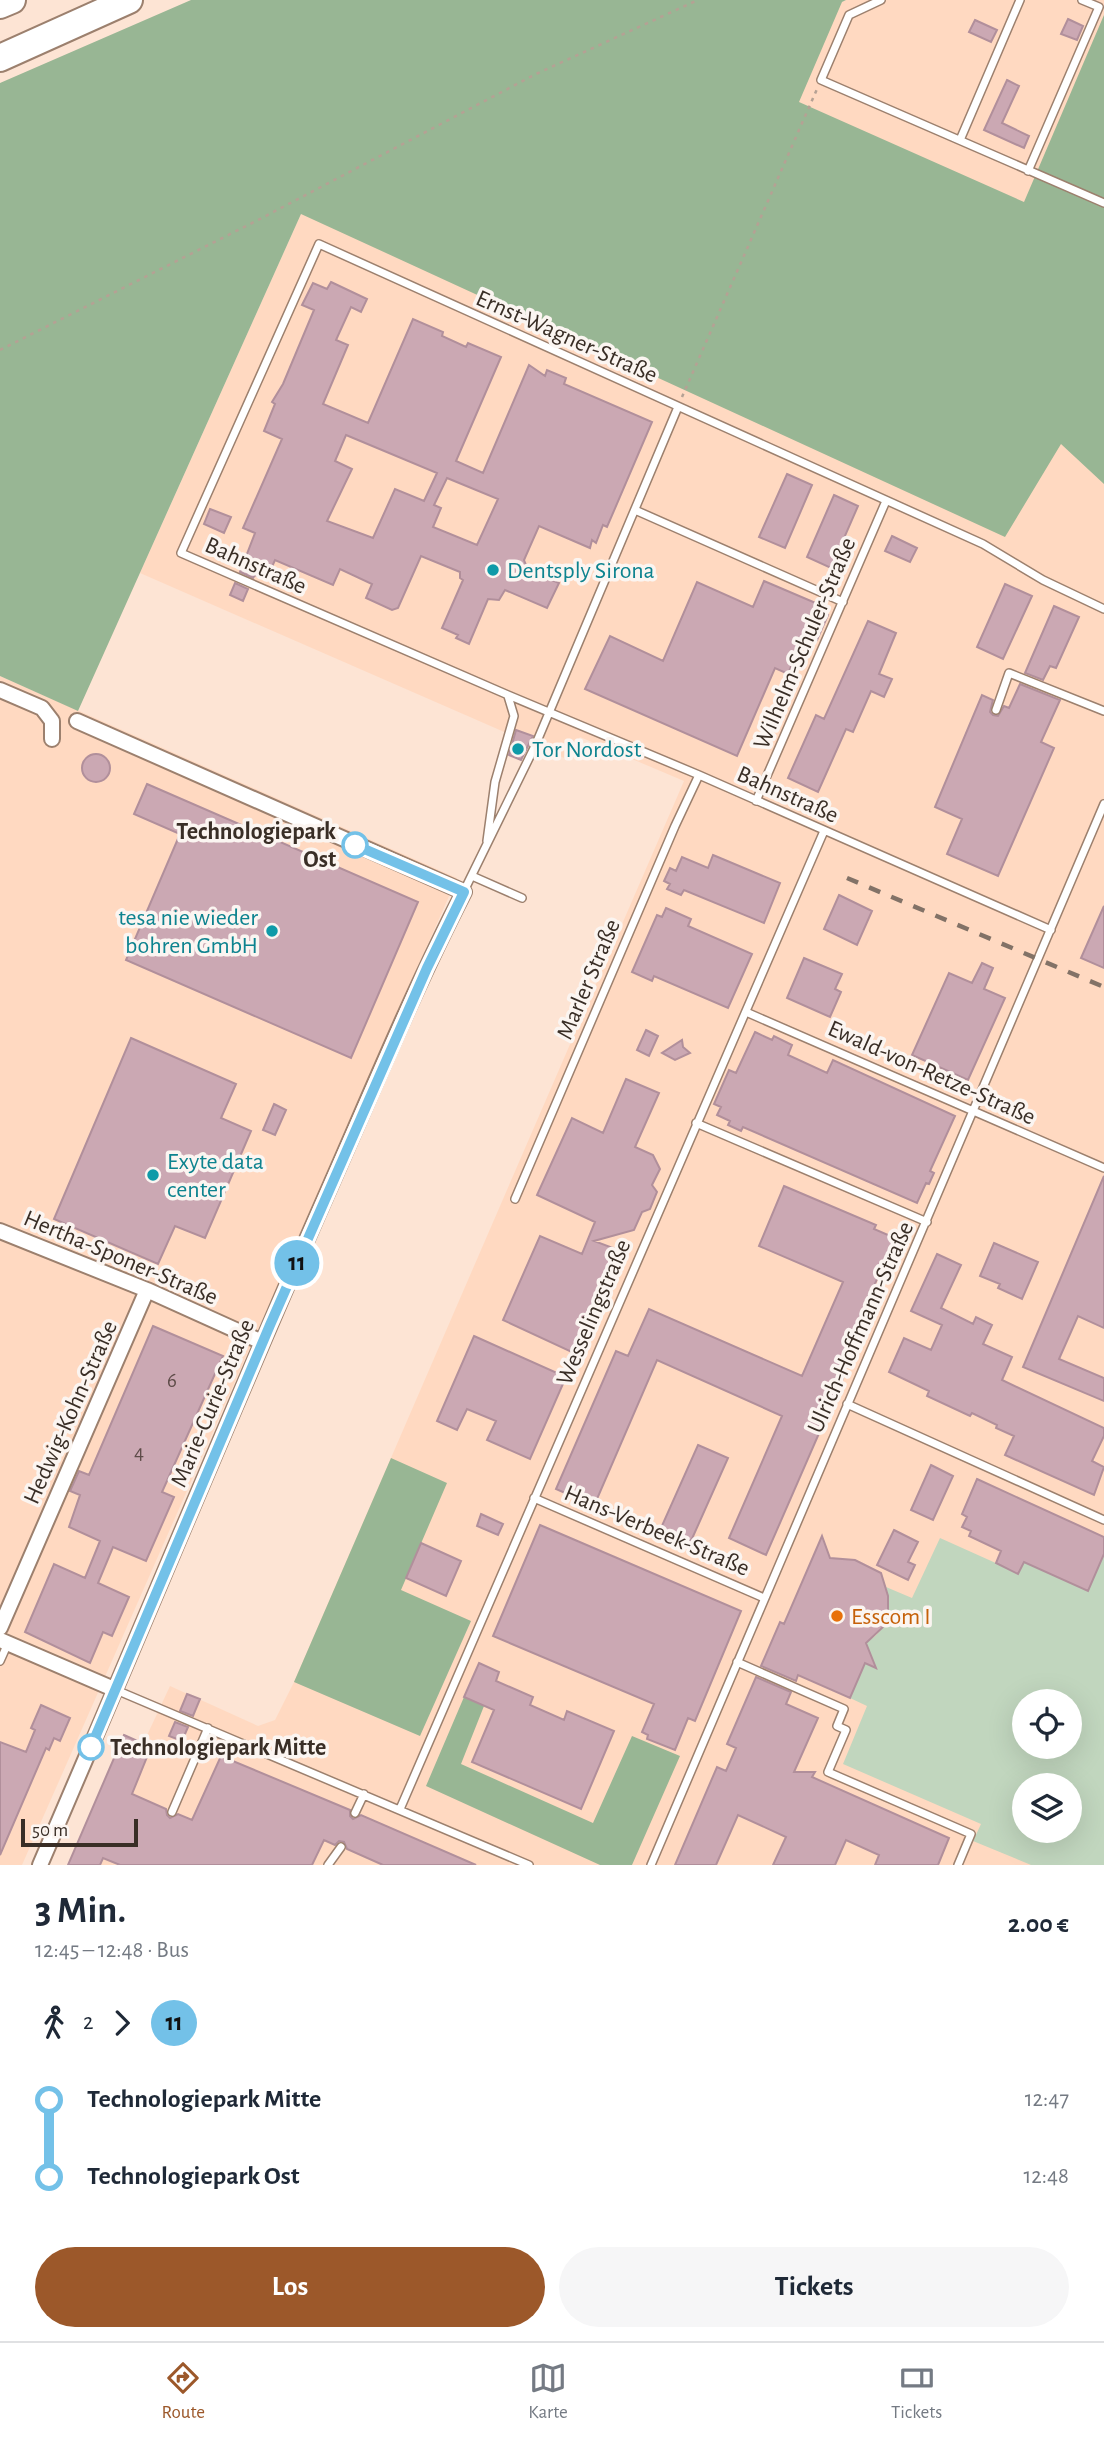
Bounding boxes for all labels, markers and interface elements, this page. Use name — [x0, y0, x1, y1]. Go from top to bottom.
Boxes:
street label: Ernst-Wagner-Straße — [472, 286, 661, 388]
street label: Bahnstraße — [201, 533, 310, 599]
street label: Wilhelm-Schuler-Straße — [749, 534, 860, 753]
place label: Dentsply Sirona — [507, 559, 655, 583]
marker: Dentsply Sirona — [485, 562, 501, 578]
place label: Tor Nordost — [532, 738, 642, 762]
marker: Tor Nordost — [510, 741, 526, 757]
street label: Bahnstraße — [733, 762, 842, 828]
place label: Technologiepark Ost — [176, 820, 336, 872]
marker: Technologiepark Ost — [342, 832, 368, 858]
place label: tesa nie wieder bohren GmbH — [118, 906, 258, 958]
street label: Marler Straße — [553, 916, 625, 1043]
marker: tesa nie wieder bohren GmbH — [264, 923, 280, 939]
street label: Ewald-von-Retze-Straße — [824, 1016, 1039, 1129]
place label: Exyte data center — [167, 1150, 264, 1202]
marker: Exyte data center — [145, 1167, 161, 1183]
street label: Hertha-Sponer-Straße — [20, 1206, 221, 1310]
street label: Ulrich-Hoffmann-Straße — [803, 1218, 918, 1437]
street label: Wesselingstraße — [552, 1236, 635, 1389]
line badge: 11 — [266, 1240, 328, 1286]
text: 11 — [288, 1251, 306, 1275]
street label: Marie-Curie-Straße — [167, 1316, 259, 1491]
street label: Hedwig-Kohn-Straße — [20, 1317, 122, 1508]
house number: 6 — [167, 1370, 177, 1391]
house number: 4 — [134, 1442, 144, 1463]
street label: Hans-Verbeek-Straße — [560, 1481, 753, 1581]
place label: Esscom I — [851, 1605, 931, 1629]
marker: Esscom I — [829, 1608, 845, 1624]
map controls — [1012, 1689, 1082, 1843]
button: locate — [1012, 1689, 1082, 1759]
marker: Technologiepark Mitte — [78, 1734, 104, 1760]
place label: Technologiepark Mitte — [110, 1736, 326, 1760]
button: layers — [1012, 1773, 1082, 1843]
scale bar — [21, 1816, 138, 1848]
text: 50 m — [32, 1821, 68, 1840]
text: 3 Min. — [35, 1892, 126, 1930]
text: 2.00 € — [1008, 1911, 1069, 1937]
text: 12:45 – 12:48 · Bus — [35, 1939, 189, 1962]
icon: walk — [35, 2004, 73, 2042]
icon: forward — [103, 2004, 141, 2042]
text: 2 — [83, 2011, 93, 2034]
text: 11 — [165, 2011, 183, 2035]
text: Technologiepark Mitte — [87, 2086, 321, 2112]
text: 12:47 — [1025, 2088, 1069, 2111]
text: Technologiepark Ost — [87, 2163, 300, 2189]
text: 12:48 — [1023, 2165, 1069, 2188]
button: Los — [35, 2247, 545, 2327]
button: Tickets — [559, 2247, 1069, 2327]
tab: Route — [162, 2359, 205, 2424]
tab: Karte — [528, 2359, 568, 2424]
tab: Tickets — [891, 2359, 942, 2424]

